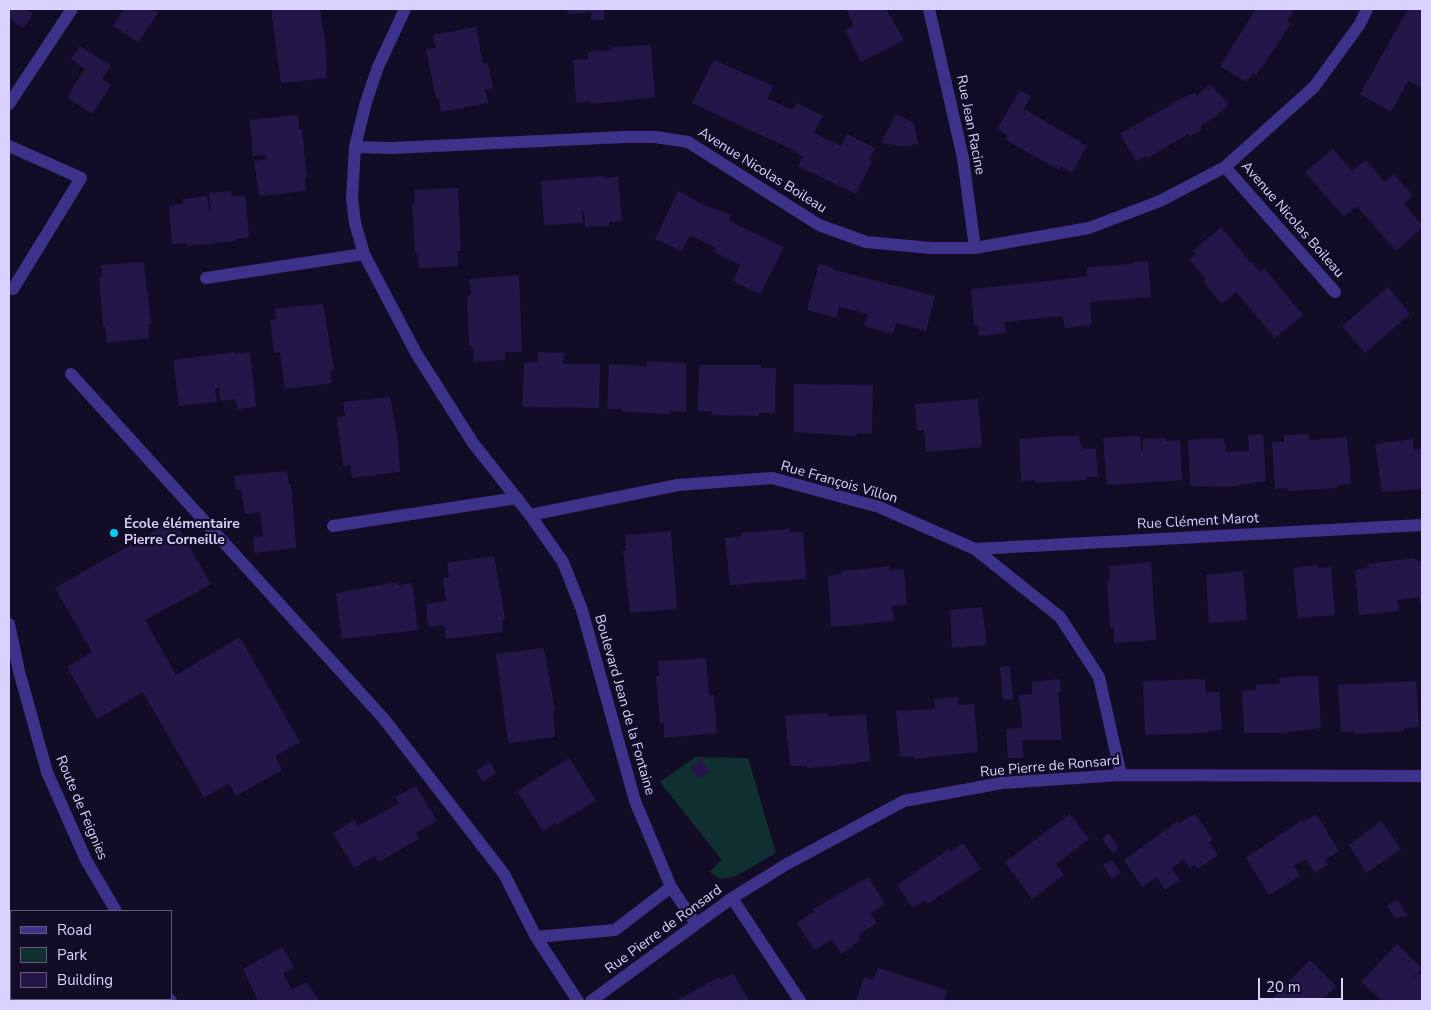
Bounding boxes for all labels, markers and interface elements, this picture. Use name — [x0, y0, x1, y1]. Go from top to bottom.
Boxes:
street label: Rue Jean Racine — [952, 74, 988, 176]
street label: Avenue Nicolas Boileau — [695, 125, 829, 217]
street label: Avenue Nicolas Boileau — [1237, 159, 1347, 281]
street label: Rue François Villon — [779, 458, 899, 508]
street label: Rue Clément Marot — [1137, 510, 1259, 534]
place label: École élémentaire Pierre Corneille — [124, 517, 240, 550]
marker: École élémentaire Pierre Corneille — [108, 527, 120, 539]
street label: Boulevard Jean de la Fontaine — [590, 613, 658, 797]
street label: Route de Feignies — [51, 753, 111, 863]
street label: Rue Pierre de Ronsard — [979, 753, 1121, 781]
street label: Rue Pierre de Ronsard — [602, 882, 726, 978]
legend — [10, 910, 172, 1000]
text: Road — [57, 920, 92, 940]
text: Park — [57, 945, 87, 965]
scale bar — [1261, 968, 1346, 1000]
text: Building — [57, 970, 113, 990]
text: 20 m — [1266, 977, 1301, 997]

